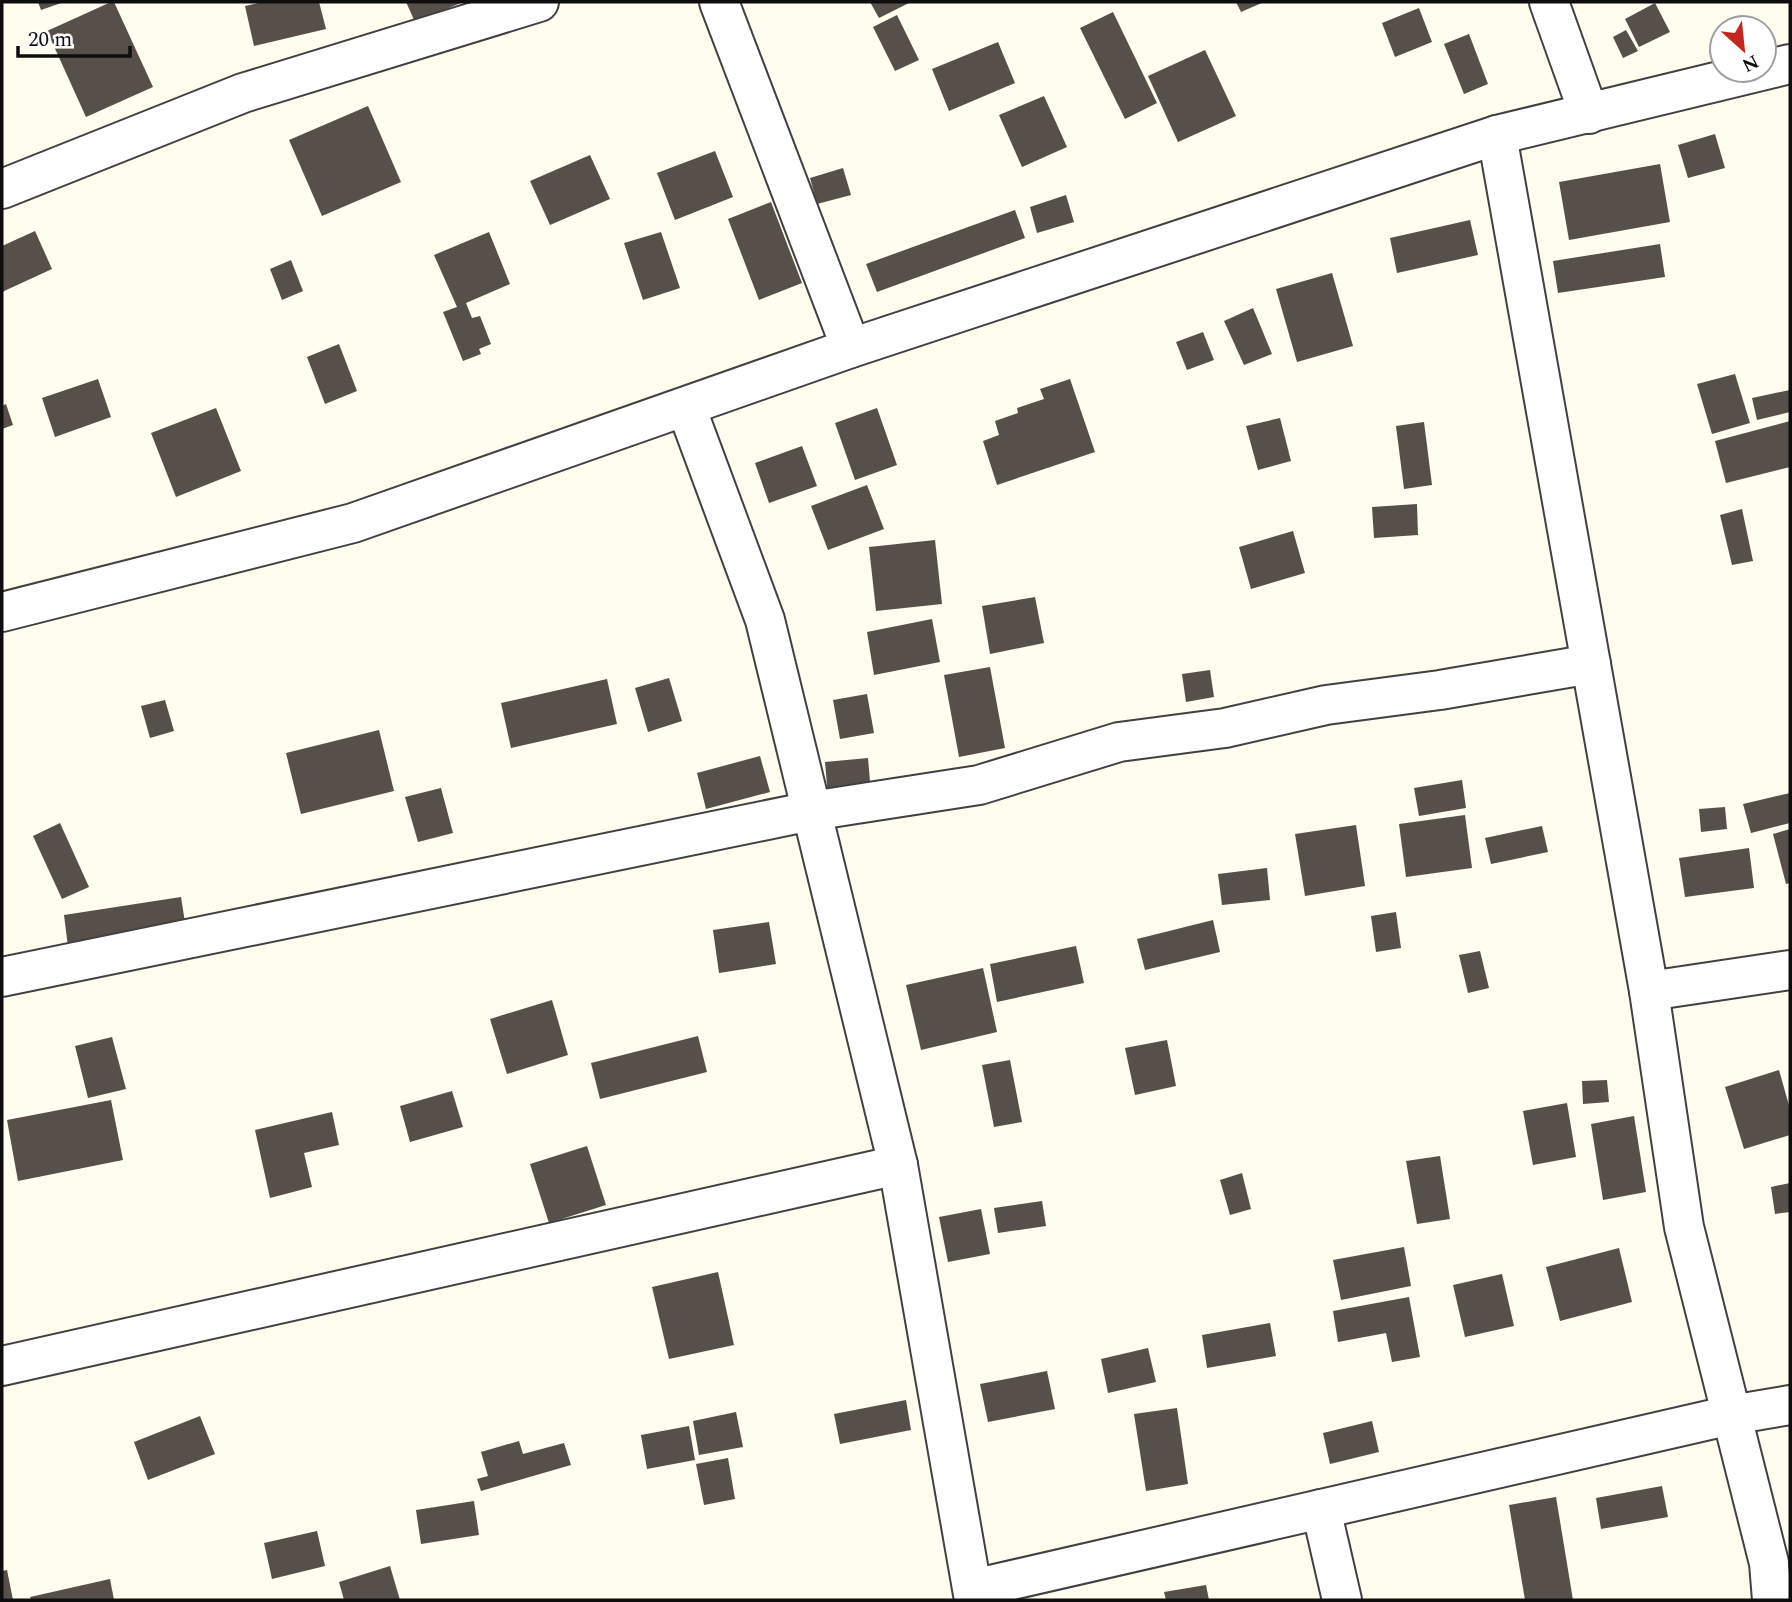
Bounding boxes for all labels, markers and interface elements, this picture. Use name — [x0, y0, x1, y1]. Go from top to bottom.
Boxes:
scale bar — [18, 14, 130, 58]
north arrow — [1708, 14, 1778, 84]
text: 20 m — [28, 24, 72, 56]
text: N — [1737, 46, 1764, 79]

